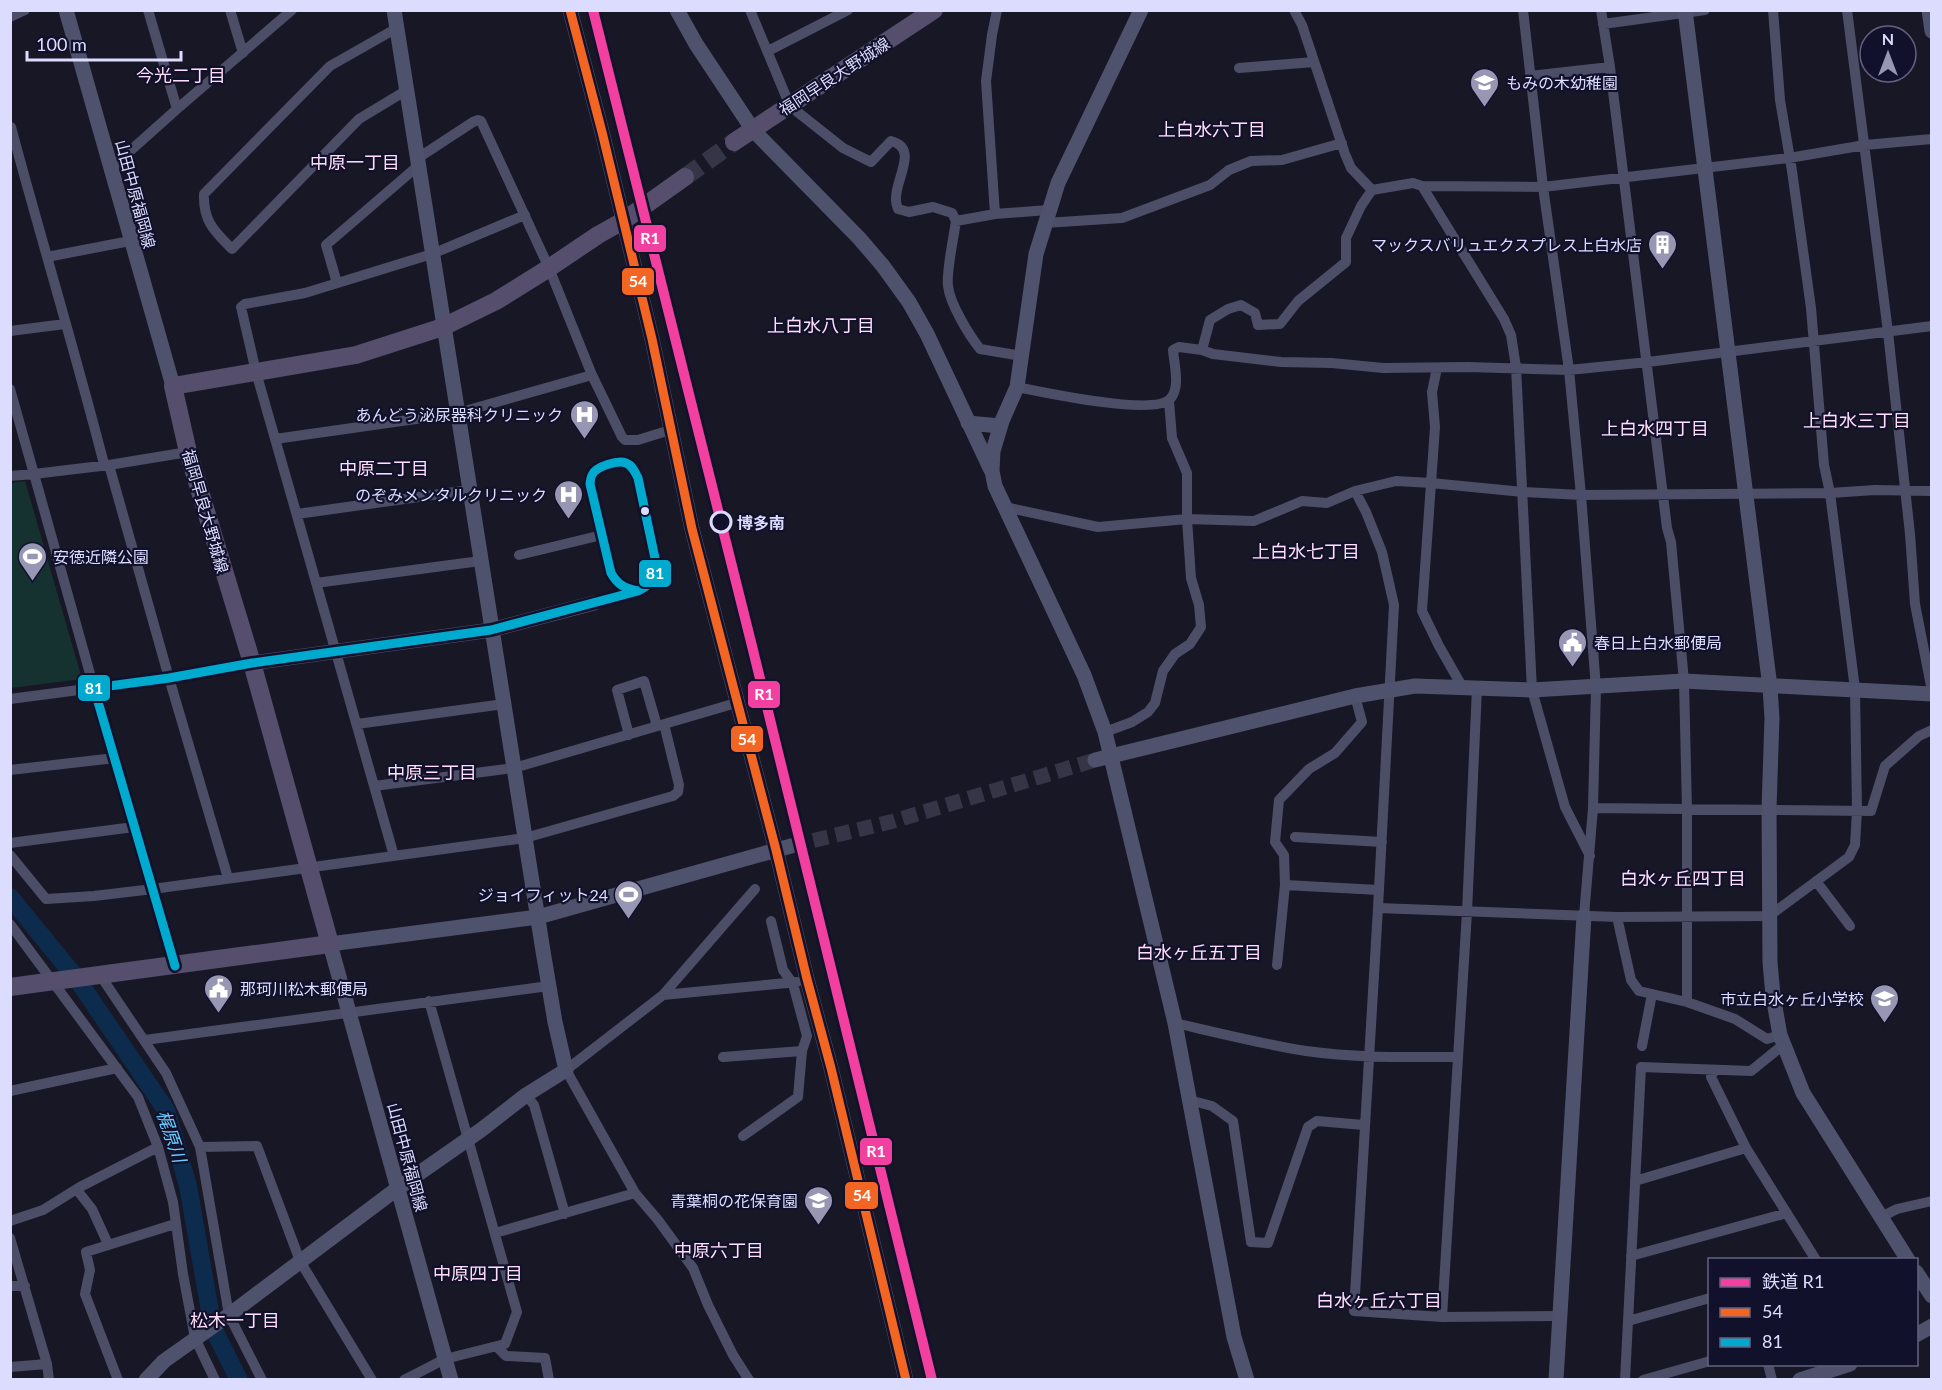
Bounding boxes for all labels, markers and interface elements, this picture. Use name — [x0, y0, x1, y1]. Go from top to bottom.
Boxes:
scale bar — [27, 24, 182, 62]
north arrow — [1858, 24, 1918, 84]
text: N — [1882, 29, 1894, 48]
text: 100 m — [36, 33, 87, 55]
street label: 福岡早良大野城線 — [775, 33, 893, 119]
district label: 今光二丁目 — [136, 64, 226, 86]
school or university icon: もみの木幼稚園 — [1469, 66, 1501, 108]
place label: もみの木幼稚園 — [1506, 73, 1618, 92]
district label: 上白水六丁目 — [1158, 118, 1266, 140]
street label: 山田中原福岡線 — [112, 137, 160, 251]
district label: 中原一丁目 — [310, 151, 400, 173]
line badge: R1 — [633, 224, 667, 253]
text: R1 — [640, 228, 660, 247]
building icon: マックスバリュエクスプレス上白水店 — [1647, 228, 1679, 270]
place label: マックスバリュエクスプレス上白水店 — [1371, 235, 1642, 254]
line badge: 54 — [621, 267, 655, 296]
text: 54 — [629, 271, 647, 290]
district label: 上白水八丁目 — [767, 314, 875, 336]
hospital icon: あんどう泌尿器科クリニック — [568, 398, 600, 440]
place label: あんどう泌尿器科クリニック — [355, 405, 563, 424]
district label: 上白水三丁目 — [1803, 409, 1911, 431]
district label: 上白水四丁目 — [1601, 417, 1709, 439]
street label: 福岡早良大野城線 — [179, 447, 233, 575]
district label: 中原二丁目 — [339, 457, 429, 479]
hospital icon: のぞみメンタルクリニック — [552, 478, 584, 520]
place label: のぞみメンタルクリニック — [355, 485, 547, 504]
unlabelled marker — [639, 505, 651, 517]
marker: 博多南 — [710, 511, 732, 533]
place label: 博多南 — [737, 513, 785, 532]
sports icon: 安徳近隣公園 — [16, 540, 48, 582]
district label: 上白水七丁目 — [1252, 540, 1360, 562]
place label: 安徳近隣公園 — [53, 547, 149, 566]
line badge: 81 — [638, 559, 672, 588]
text: 81 — [646, 563, 664, 582]
public building icon: 春日上白水郵便局 — [1557, 626, 1589, 668]
place label: 春日上白水郵便局 — [1594, 633, 1722, 652]
line badge: 81 — [77, 674, 111, 702]
text: 81 — [85, 678, 103, 697]
line badge: R1 — [747, 680, 781, 709]
text: R1 — [754, 684, 774, 703]
line badge: 54 — [730, 725, 764, 753]
text: 54 — [738, 729, 756, 748]
district label: 中原三丁目 — [387, 761, 477, 783]
district label: 白水ヶ丘四丁目 — [1620, 867, 1746, 889]
sports icon: ジョイフィット24 — [613, 878, 645, 920]
place label: ジョイフィット24 — [478, 885, 608, 904]
district label: 白水ヶ丘五丁目 — [1136, 941, 1262, 963]
public building icon: 那珂川松木郵便局 — [203, 972, 235, 1014]
place label: 那珂川松木郵便局 — [240, 979, 368, 998]
school or university icon: 市立白水ヶ丘小学校 — [1869, 982, 1901, 1024]
place label: 市立白水ヶ丘小学校 — [1720, 989, 1864, 1008]
street label: 山田中原福岡線 — [384, 1100, 432, 1214]
water label: 梶原川 — [153, 1107, 192, 1167]
line badge: R1 — [859, 1137, 893, 1166]
text: R1 — [866, 1141, 886, 1160]
line badge: 54 — [844, 1181, 879, 1210]
school or university icon: 青葉桐の花保育園 — [803, 1184, 835, 1226]
text: 54 — [853, 1185, 871, 1204]
place label: 青葉桐の花保育園 — [670, 1191, 798, 1210]
district label: 中原六丁目 — [674, 1239, 764, 1261]
legend — [1708, 1258, 1918, 1366]
district label: 中原四丁目 — [433, 1262, 523, 1284]
text: 鉄道 R1 — [1762, 1270, 1824, 1292]
district label: 白水ヶ丘六丁目 — [1316, 1289, 1442, 1311]
text: 54 — [1762, 1300, 1783, 1322]
district label: 松木一丁目 — [190, 1309, 280, 1331]
text: 81 — [1762, 1330, 1783, 1352]

